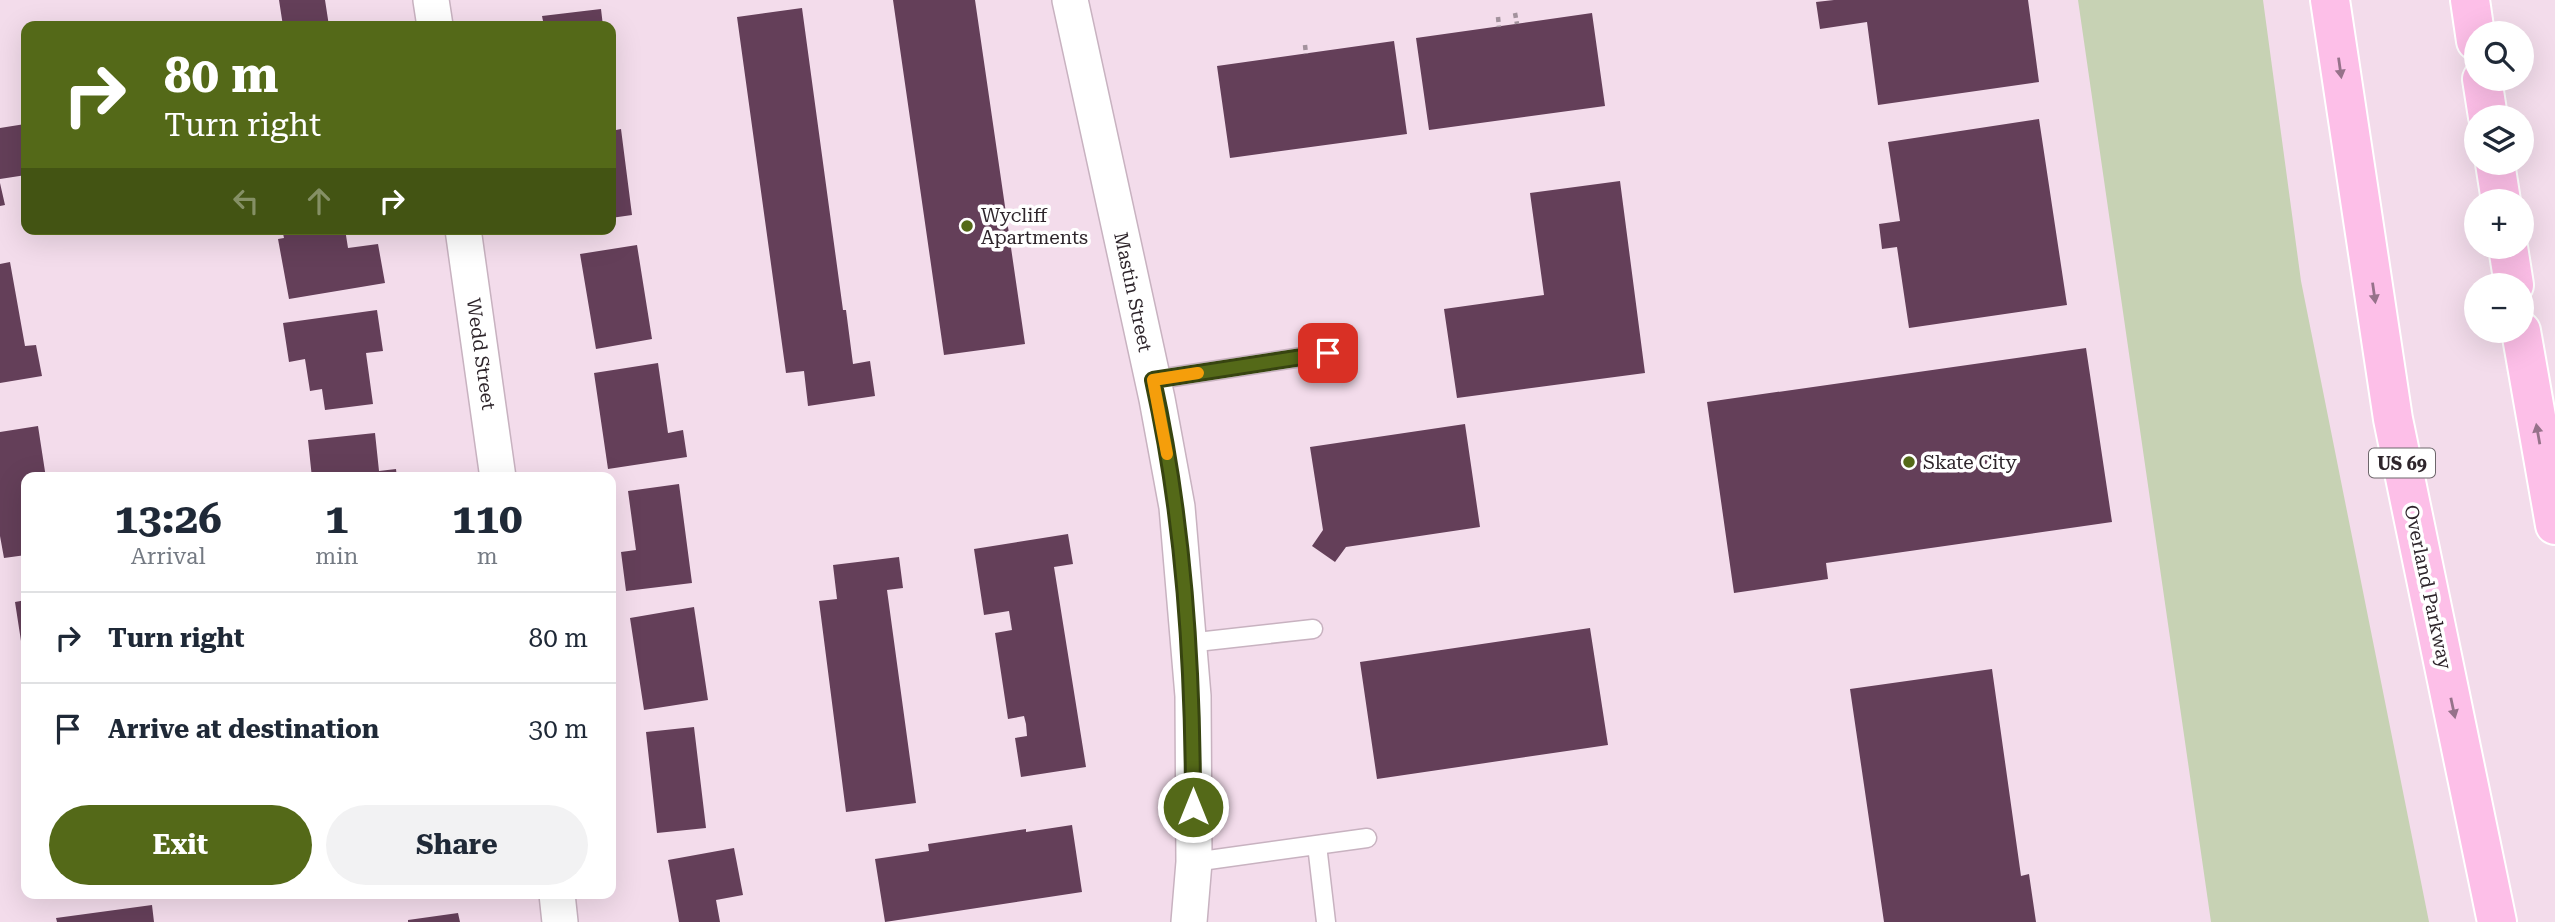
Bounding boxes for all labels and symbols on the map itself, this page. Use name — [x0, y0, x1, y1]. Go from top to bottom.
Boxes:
one-way arrow — [2335, 57, 2346, 79]
place label: Wycliff Apartments — [981, 204, 1088, 249]
marker: Wycliff Apartments — [959, 218, 975, 234]
street label: Mastin Street — [1109, 230, 1157, 354]
one-way arrow — [2369, 282, 2380, 304]
street label: Wedd Street — [462, 297, 500, 411]
pin — [1298, 323, 1358, 383]
one-way arrow — [2532, 423, 2543, 445]
road number: US 69 — [2369, 448, 2435, 477]
place label: Skate City — [1923, 451, 2018, 474]
marker: Skate City — [1901, 454, 1917, 470]
street label: Overland Parkway — [2399, 503, 2457, 672]
one-way arrow — [2447, 697, 2458, 719]
position arrow — [1156, 770, 1230, 844]

